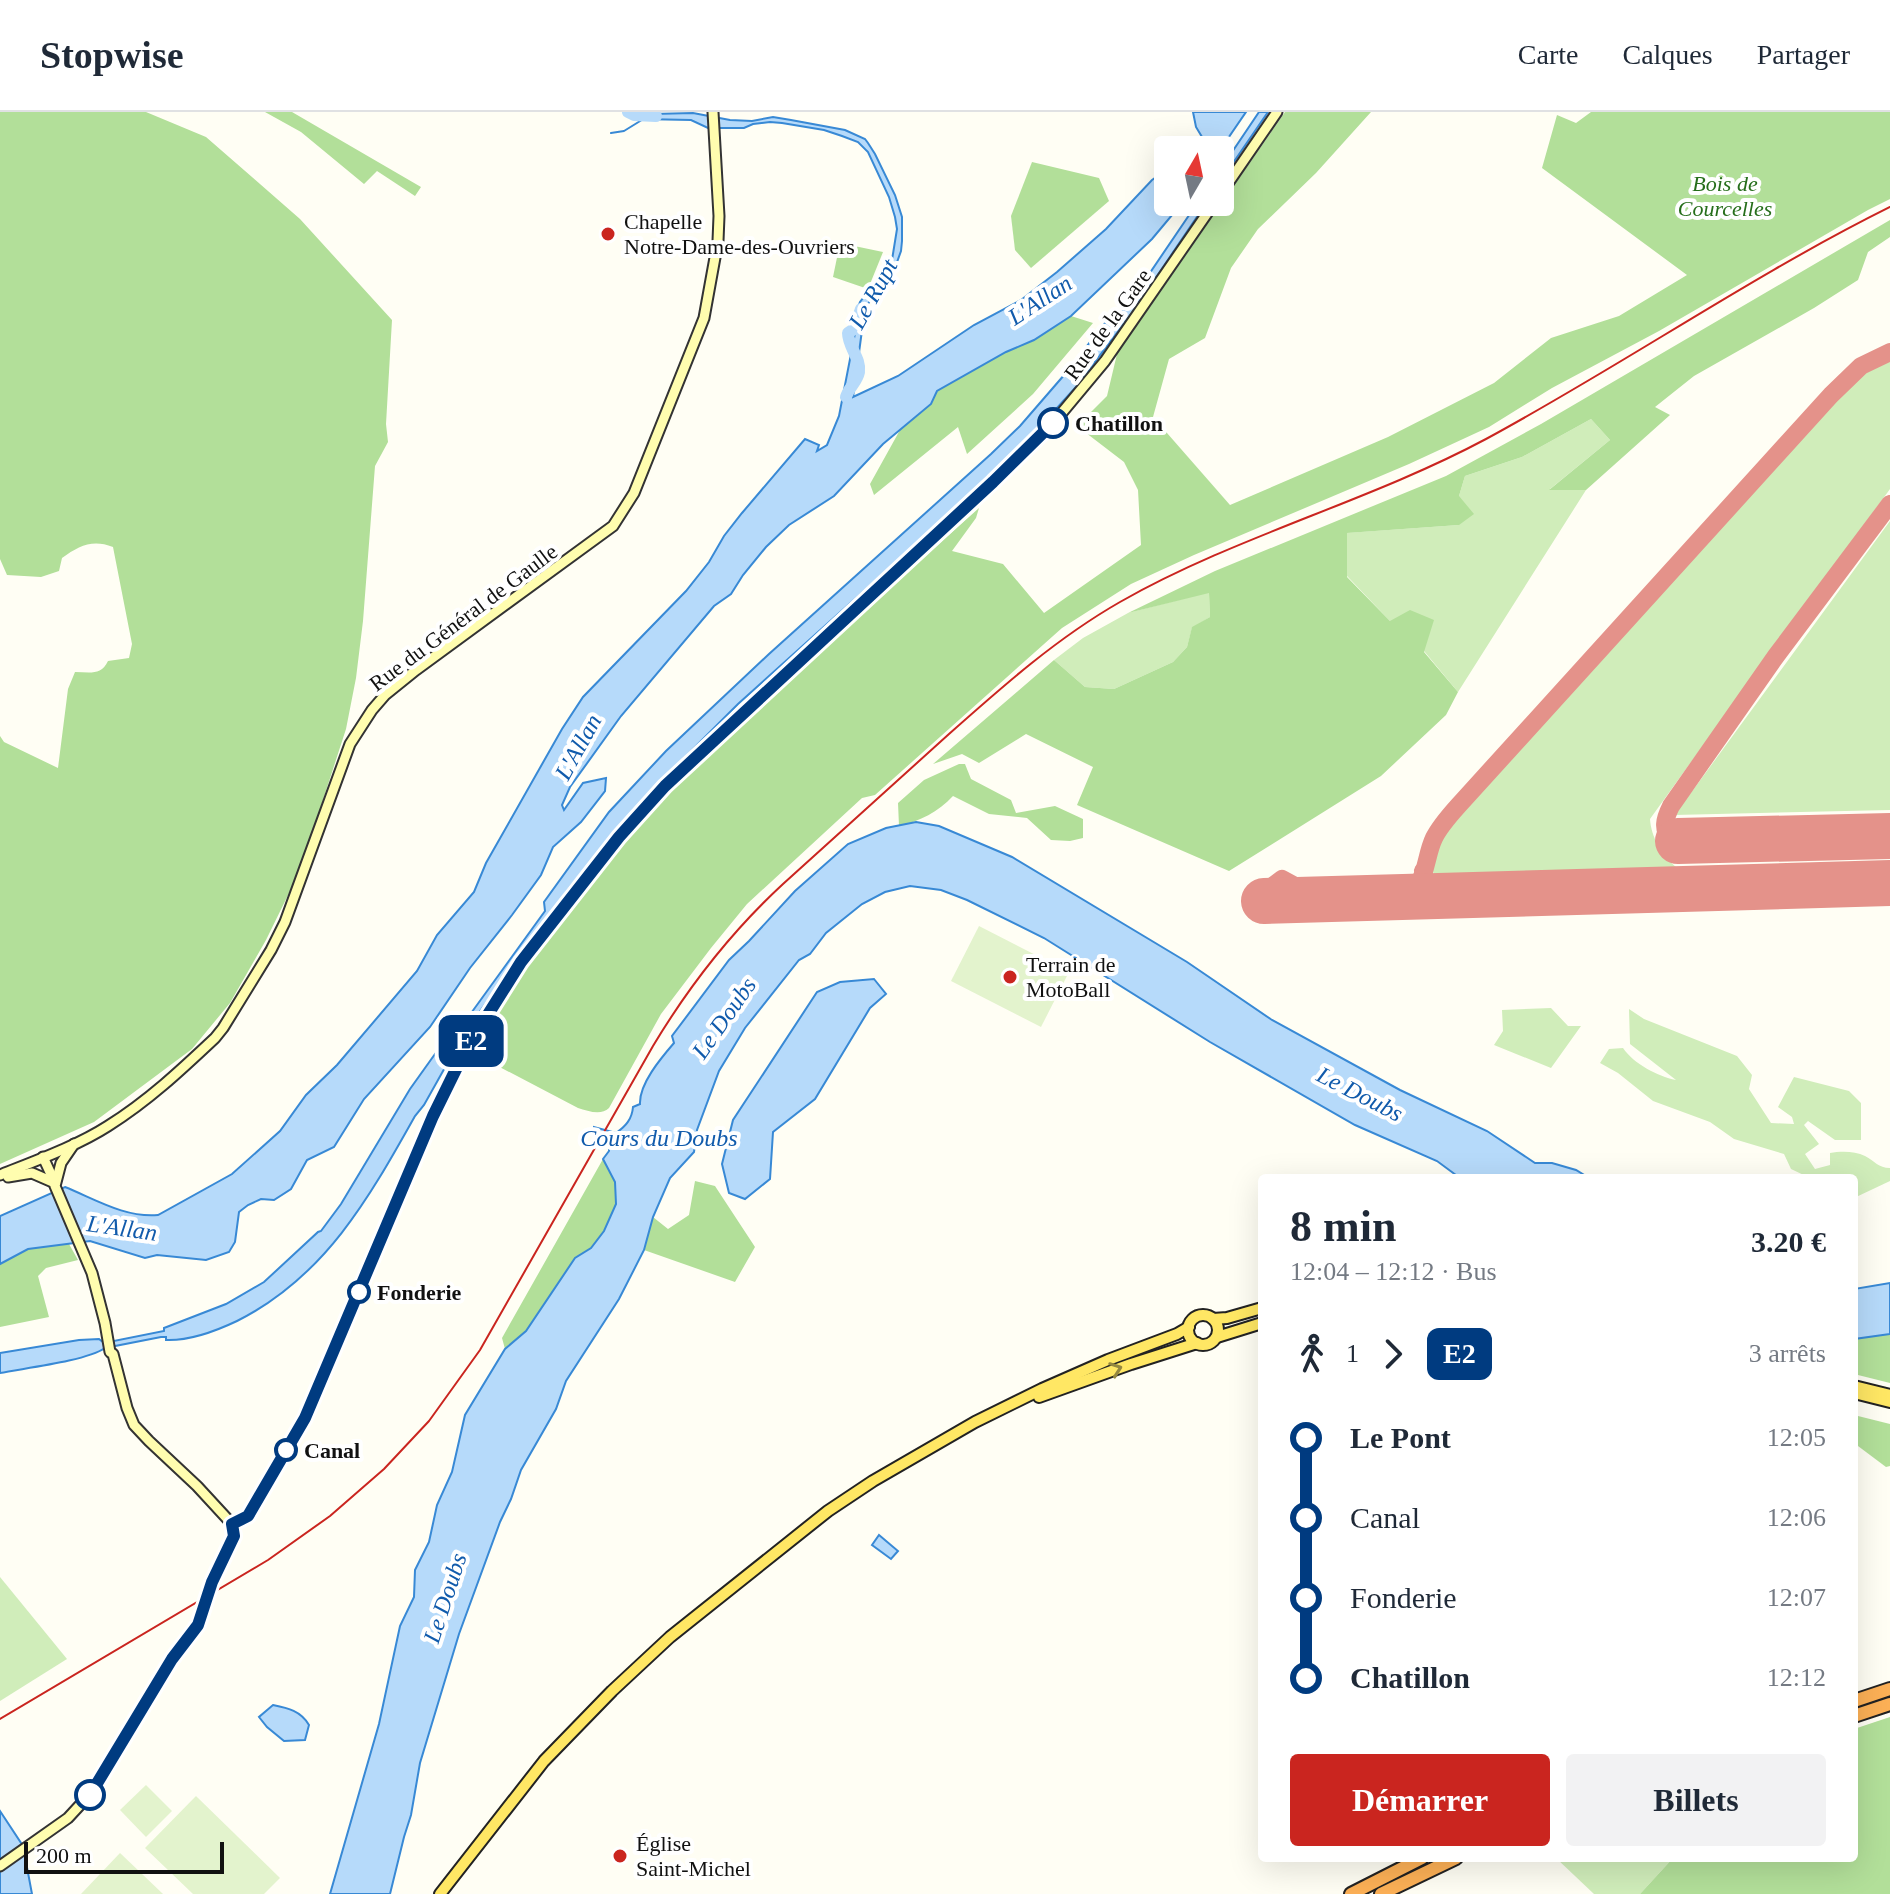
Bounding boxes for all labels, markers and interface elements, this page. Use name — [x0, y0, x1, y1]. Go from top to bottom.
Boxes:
text: Stopwise — [40, 34, 184, 76]
text: Carte — [1518, 39, 1578, 70]
text: Calques — [1622, 39, 1713, 70]
text: Partager — [1757, 39, 1850, 70]
north arrow — [1154, 136, 1234, 216]
map controls — [1154, 136, 1234, 216]
park label: Bois de Courcelles — [1678, 171, 1772, 221]
place label: Chapelle Notre-Dame-des-Ouvriers — [624, 209, 855, 259]
marker: Chapelle Notre-Dame-des-Ouvriers — [599, 225, 617, 243]
water label: Le Rupt — [843, 254, 903, 334]
street label: Rue de la Gare — [1059, 264, 1156, 385]
water label: L'Allan — [1003, 270, 1077, 331]
marker: Chatillon — [1038, 408, 1068, 438]
place label: Chatillon — [1075, 411, 1163, 436]
street label: Rue du Général de Gaulle — [365, 539, 562, 696]
water label: L'Allan — [549, 710, 606, 785]
place label: Terrain de MotoBall — [1026, 952, 1115, 1002]
marker: Terrain de MotoBall — [1001, 968, 1019, 986]
water label: Le Doubs — [686, 973, 761, 1064]
line badge: E2 — [435, 1015, 507, 1067]
text: E2 — [455, 1025, 487, 1056]
water label: Le Doubs — [1312, 1061, 1407, 1127]
water label: Cours du Doubs — [580, 1125, 738, 1151]
text: 8 min — [1290, 1202, 1396, 1251]
water label: L'Allan — [84, 1210, 159, 1246]
text: 3.20 € — [1751, 1225, 1826, 1258]
text: 12:04 – 12:12 · Bus — [1290, 1257, 1497, 1286]
place label: Fonderie — [377, 1280, 462, 1305]
marker: Fonderie — [348, 1281, 370, 1303]
icon: walk — [1290, 1332, 1334, 1376]
icon: forward — [1371, 1332, 1415, 1376]
text: E2 — [1443, 1338, 1476, 1369]
text: 1 — [1346, 1339, 1359, 1368]
text: 3 arrêts — [1749, 1339, 1826, 1368]
one-way arrow — [1109, 1362, 1123, 1379]
text: Le Pont — [1350, 1421, 1451, 1454]
text: 12:05 — [1767, 1423, 1826, 1452]
place label: Canal — [304, 1438, 360, 1463]
marker: Canal — [275, 1439, 297, 1461]
text: Canal — [1350, 1501, 1420, 1534]
text: 12:06 — [1767, 1503, 1826, 1532]
water label: Le Doubs — [418, 1550, 472, 1647]
text: Fonderie — [1350, 1581, 1457, 1614]
text: 12:07 — [1767, 1583, 1826, 1612]
text: Chatillon — [1350, 1661, 1470, 1694]
text: 12:12 — [1767, 1663, 1826, 1692]
button: Démarrer — [1290, 1754, 1550, 1846]
button: Billets — [1566, 1754, 1826, 1846]
unlabelled marker — [75, 1780, 105, 1810]
place label: Église Saint-Michel — [636, 1831, 751, 1881]
scale bar — [24, 1838, 224, 1874]
text: 200 m — [36, 1843, 92, 1868]
marker: Église Saint-Michel — [611, 1847, 629, 1865]

